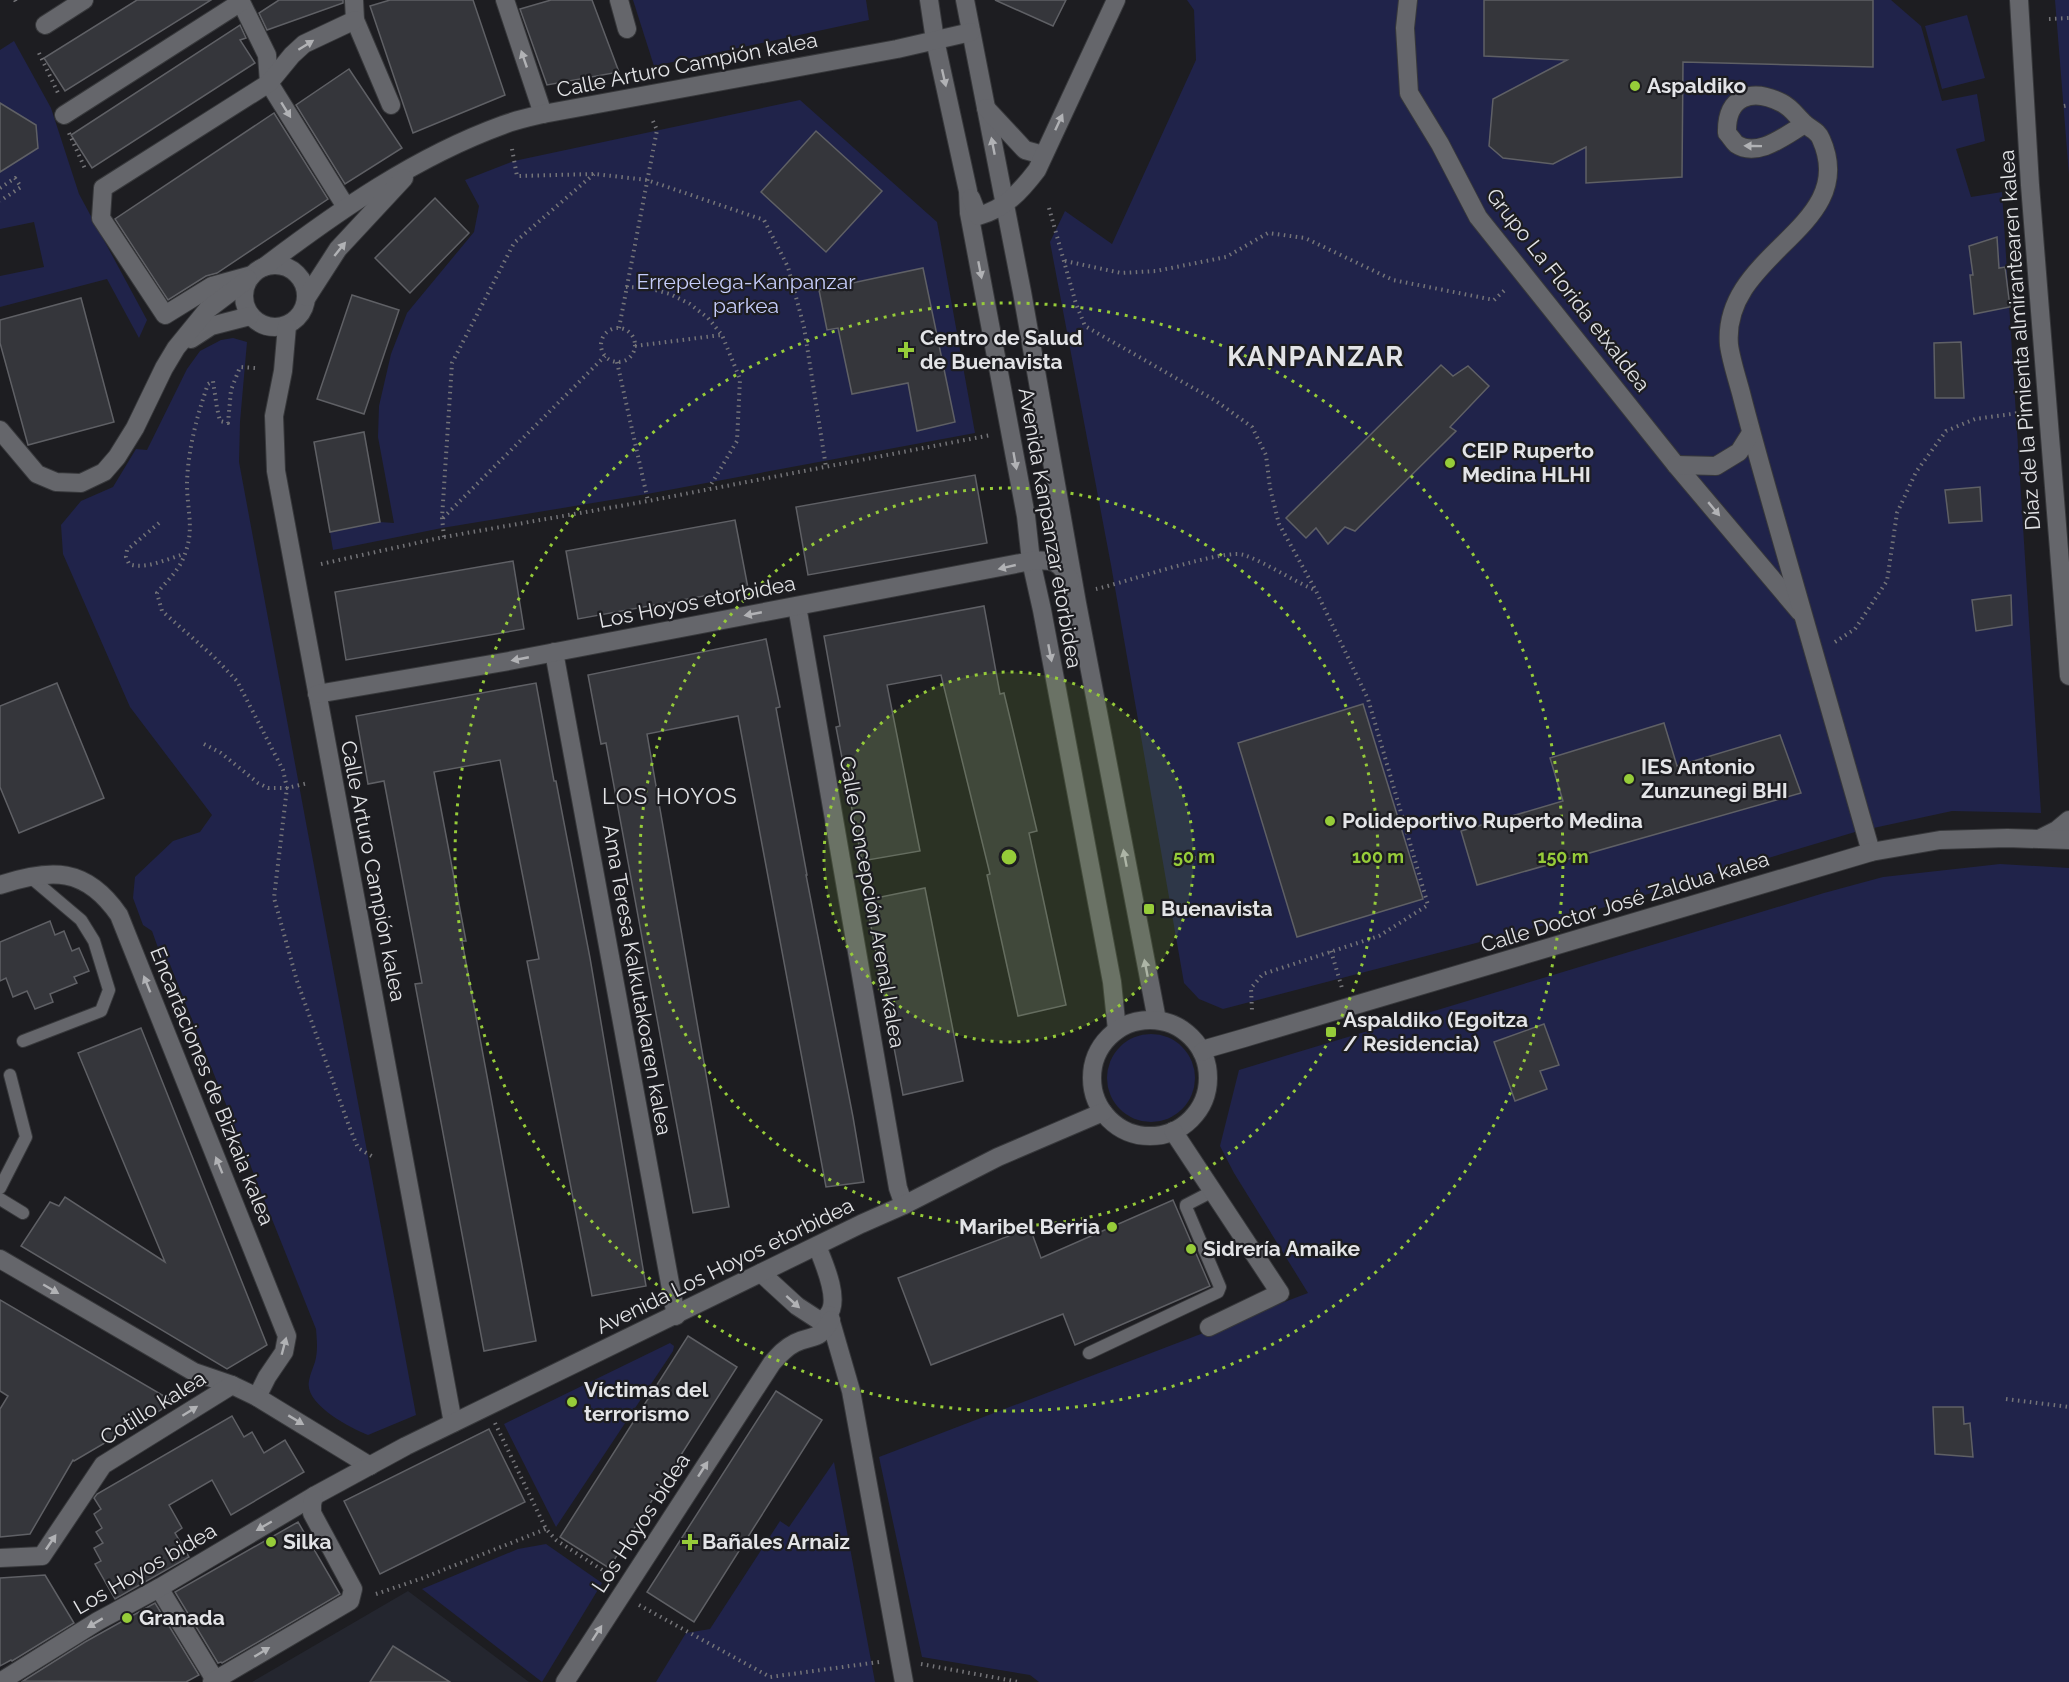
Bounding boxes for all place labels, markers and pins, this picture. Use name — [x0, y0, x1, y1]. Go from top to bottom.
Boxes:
place label: Aspaldiko — [1647, 73, 1746, 98]
marker: Aspaldiko — [1628, 79, 1642, 93]
place label: Centro de Salud de Buenavista — [920, 325, 1083, 374]
marker: Centro de Salud de Buenavista — [897, 341, 915, 359]
place label: CEIP Ruperto Medina HLHI — [1462, 438, 1594, 487]
marker: CEIP Ruperto Medina HLHI — [1443, 456, 1457, 470]
place label: IES Antonio Zunzunegi BHI — [1641, 754, 1788, 803]
marker: IES Antonio Zunzunegi BHI — [1622, 772, 1636, 786]
place label: Polideportivo Ruperto Medina — [1342, 808, 1643, 833]
marker: Polideportivo Ruperto Medina — [1323, 814, 1337, 828]
centre of rings — [999, 847, 1019, 867]
place label: Buenavista — [1161, 896, 1272, 921]
marker: Buenavista — [1142, 902, 1156, 916]
place label: Aspaldiko (Egoitza / Residencia) — [1343, 1007, 1528, 1056]
marker: Aspaldiko (Egoitza / Residencia) — [1324, 1025, 1338, 1039]
place label: Maribel Berria — [959, 1214, 1100, 1239]
marker: Maribel Berria — [1105, 1220, 1119, 1234]
place label: Sidrería Amaike — [1203, 1236, 1361, 1261]
marker: Sidrería Amaike — [1184, 1242, 1198, 1256]
place label: Víctimas del terrorismo — [584, 1377, 709, 1426]
marker: Víctimas del terrorismo — [565, 1395, 579, 1409]
place label: Silka — [283, 1529, 332, 1554]
place label: Bañales Arnaiz — [702, 1529, 850, 1554]
marker: Silka — [264, 1535, 278, 1549]
marker: Bañales Arnaiz — [683, 1535, 697, 1549]
place label: Granada — [139, 1605, 225, 1630]
marker: Granada — [120, 1611, 134, 1625]

